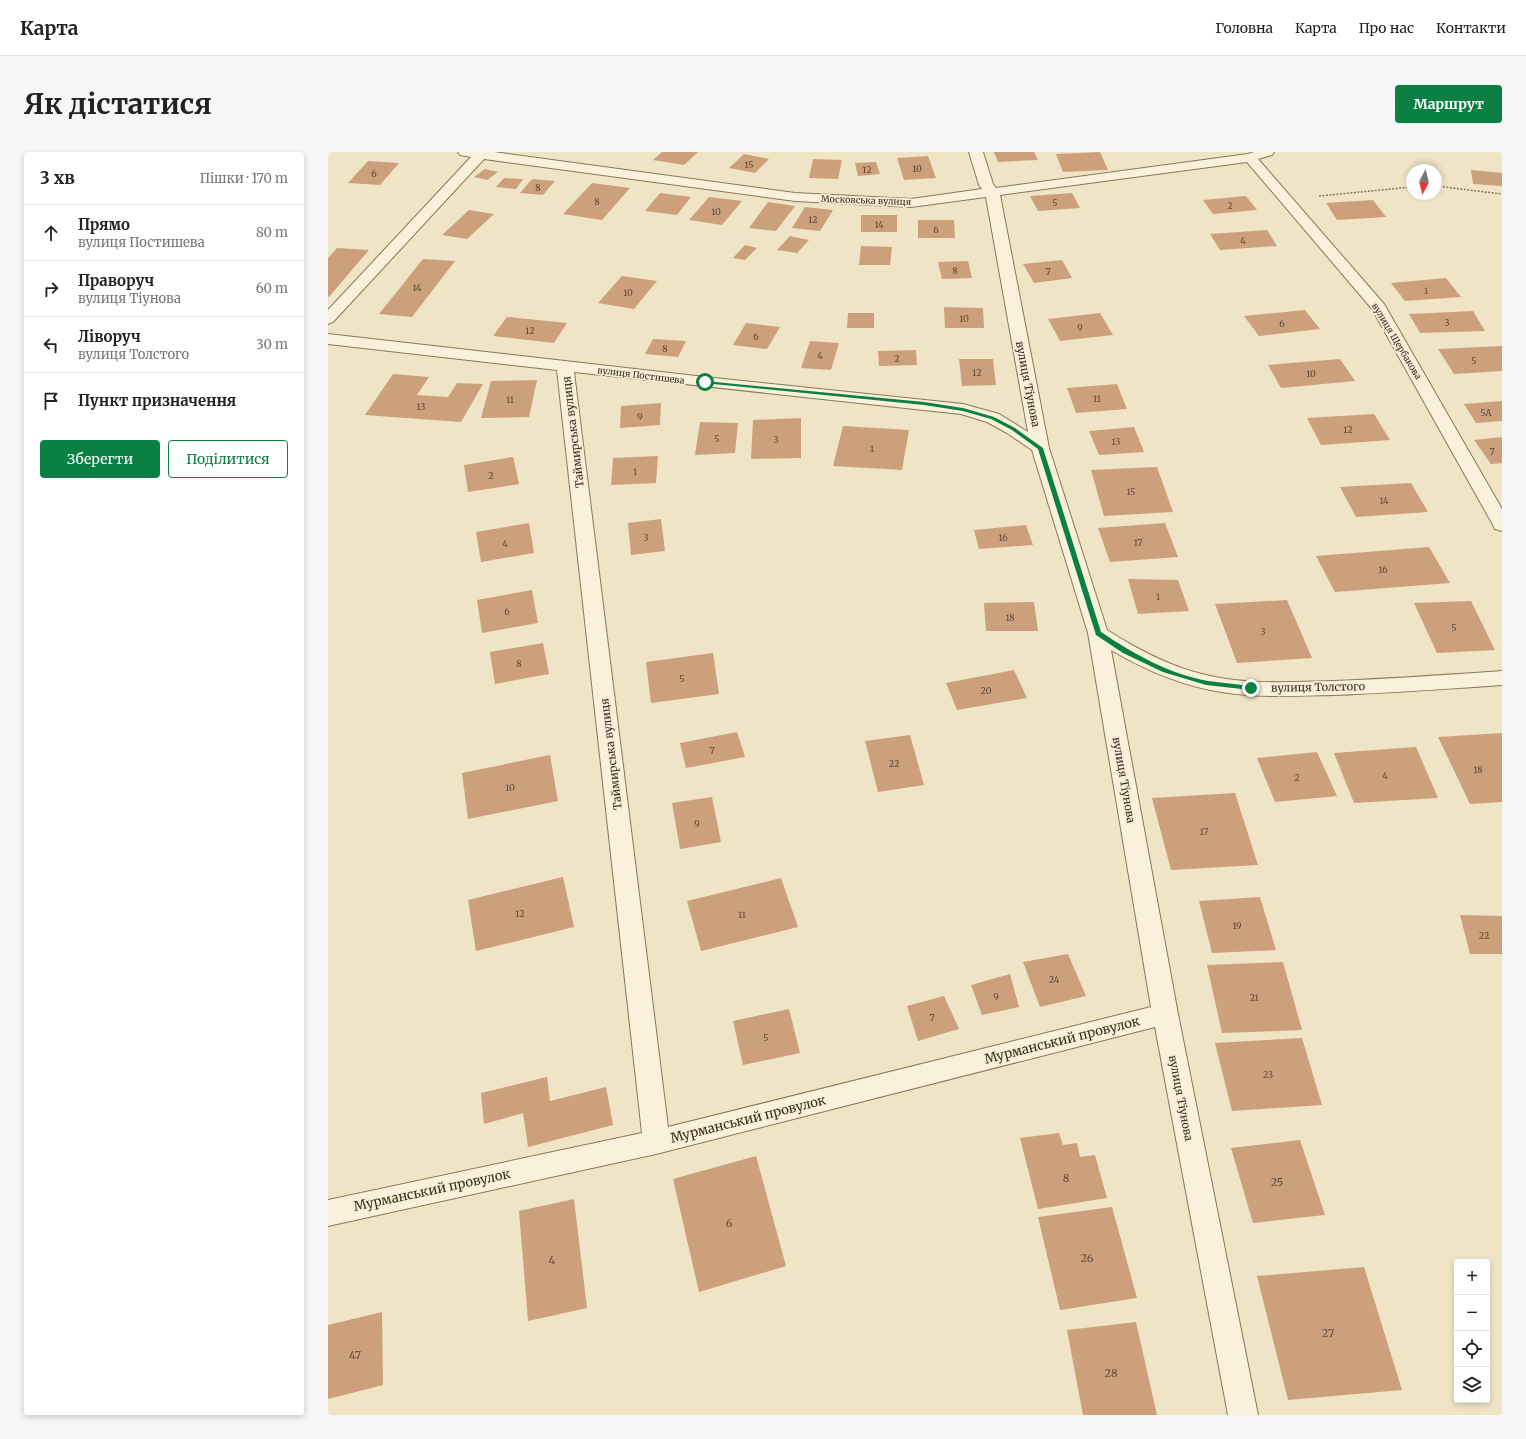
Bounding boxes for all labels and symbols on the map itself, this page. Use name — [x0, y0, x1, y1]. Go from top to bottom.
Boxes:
house number: 15 — [744, 159, 754, 170]
house number: 10 — [912, 163, 922, 174]
house number: 12 — [862, 164, 872, 175]
north arrow — [1406, 164, 1442, 200]
house number: 6 — [371, 168, 377, 179]
house number: 8 — [535, 182, 541, 193]
street label: Московська вулиця — [821, 193, 911, 207]
house number: 8 — [594, 196, 600, 207]
house number: 5 — [1052, 197, 1058, 208]
house number: 2 — [1227, 200, 1233, 211]
house number: 10 — [711, 206, 721, 217]
house number: 12 — [808, 214, 818, 225]
house number: 14 — [874, 219, 884, 230]
house number: 6 — [933, 224, 939, 235]
house number: 4 — [1240, 235, 1246, 246]
house number: 8 — [952, 265, 958, 276]
house number: 7 — [1045, 266, 1051, 277]
house number: 14 — [412, 282, 422, 293]
house number: 1 — [1424, 285, 1428, 296]
house number: 10 — [623, 287, 633, 298]
street label: вулиця Щербакова — [1370, 301, 1424, 381]
house number: 10 — [959, 313, 969, 324]
house number: 3 — [1444, 317, 1450, 328]
house number: 6 — [1279, 318, 1285, 329]
house number: 9 — [1077, 322, 1083, 333]
house number: 12 — [525, 325, 535, 336]
house number: 6 — [753, 331, 759, 342]
street label: вулиця Тіунова — [1013, 340, 1043, 428]
house number: 8 — [662, 343, 668, 354]
house number: 4 — [817, 350, 823, 361]
house number: 2 — [894, 353, 900, 364]
house number: 5 — [1471, 355, 1477, 366]
street label: вулиця Постишева — [597, 364, 685, 386]
house number: 12 — [972, 367, 982, 378]
house number: 10 — [1306, 368, 1316, 379]
route start — [696, 373, 714, 391]
street label: Таймирська вулиця — [559, 375, 587, 488]
house number: 11 — [1093, 393, 1101, 404]
house number: 11 — [506, 394, 514, 405]
house number: 13 — [417, 401, 425, 412]
house number: 5А — [1480, 407, 1492, 418]
house number: 9 — [637, 411, 643, 422]
house number: 12 — [1343, 424, 1353, 435]
house number: 5 — [714, 433, 720, 444]
house number: 3 — [773, 434, 779, 445]
house number: 13 — [1112, 436, 1120, 447]
house number: 1 — [870, 443, 874, 454]
house number: 7 — [1489, 446, 1495, 457]
house number: 1 — [633, 466, 637, 477]
house number: 2 — [488, 470, 494, 481]
house number: 15 — [1126, 486, 1136, 497]
house number: 14 — [1379, 495, 1389, 506]
house number: 3 — [643, 532, 649, 543]
house number: 16 — [998, 532, 1008, 543]
house number: 17 — [1134, 537, 1142, 548]
house number: 4 — [502, 538, 508, 549]
house number: 16 — [1378, 564, 1388, 575]
house number: 1 — [1156, 591, 1160, 602]
house number: 6 — [504, 606, 510, 617]
house number: 18 — [1005, 612, 1015, 623]
house number: 5 — [1451, 622, 1457, 633]
house number: 3 — [1260, 626, 1266, 637]
house number: 8 — [516, 658, 522, 669]
house number: 5 — [679, 673, 685, 684]
route end — [1242, 679, 1260, 697]
street label: вулиця Толстого — [1271, 679, 1366, 695]
house number: 20 — [981, 685, 992, 696]
street label: Таймирська вулиця — [597, 697, 625, 810]
street label: вулиця Тіунова — [1110, 736, 1138, 824]
house number: 7 — [709, 745, 715, 756]
house number: 22 — [889, 758, 899, 769]
house number: 18 — [1473, 764, 1483, 775]
house number: 4 — [1382, 770, 1388, 781]
house number: 2 — [1294, 772, 1300, 783]
house number: 10 — [505, 782, 515, 793]
house number: 9 — [694, 818, 700, 829]
house number: 17 — [1200, 826, 1208, 837]
house number: 12 — [515, 908, 525, 919]
house number: 11 — [738, 909, 746, 920]
house number: 19 — [1232, 920, 1242, 931]
house number: 22 — [1479, 930, 1489, 941]
house number: 24 — [1049, 974, 1060, 985]
house number: 9 — [993, 991, 999, 1002]
house number: 21 — [1249, 992, 1259, 1003]
house number: 7 — [929, 1012, 935, 1023]
street label: Мурманський провулок — [982, 1012, 1142, 1068]
house number: 5 — [763, 1032, 769, 1043]
street label: вулиця Тіунова — [1166, 1054, 1196, 1142]
house number: 23 — [1263, 1069, 1273, 1080]
street label: Мурманський провулок — [668, 1091, 828, 1147]
street label: Мурманський провулок — [352, 1165, 513, 1215]
house number: 8 — [1063, 1171, 1070, 1185]
house number: 25 — [1271, 1175, 1283, 1189]
house number: 6 — [726, 1216, 733, 1230]
house number: 26 — [1081, 1251, 1094, 1265]
house number: 4 — [549, 1253, 556, 1267]
house number: 27 — [1322, 1326, 1334, 1340]
house number: 47 — [349, 1348, 361, 1362]
house number: 28 — [1105, 1366, 1118, 1380]

